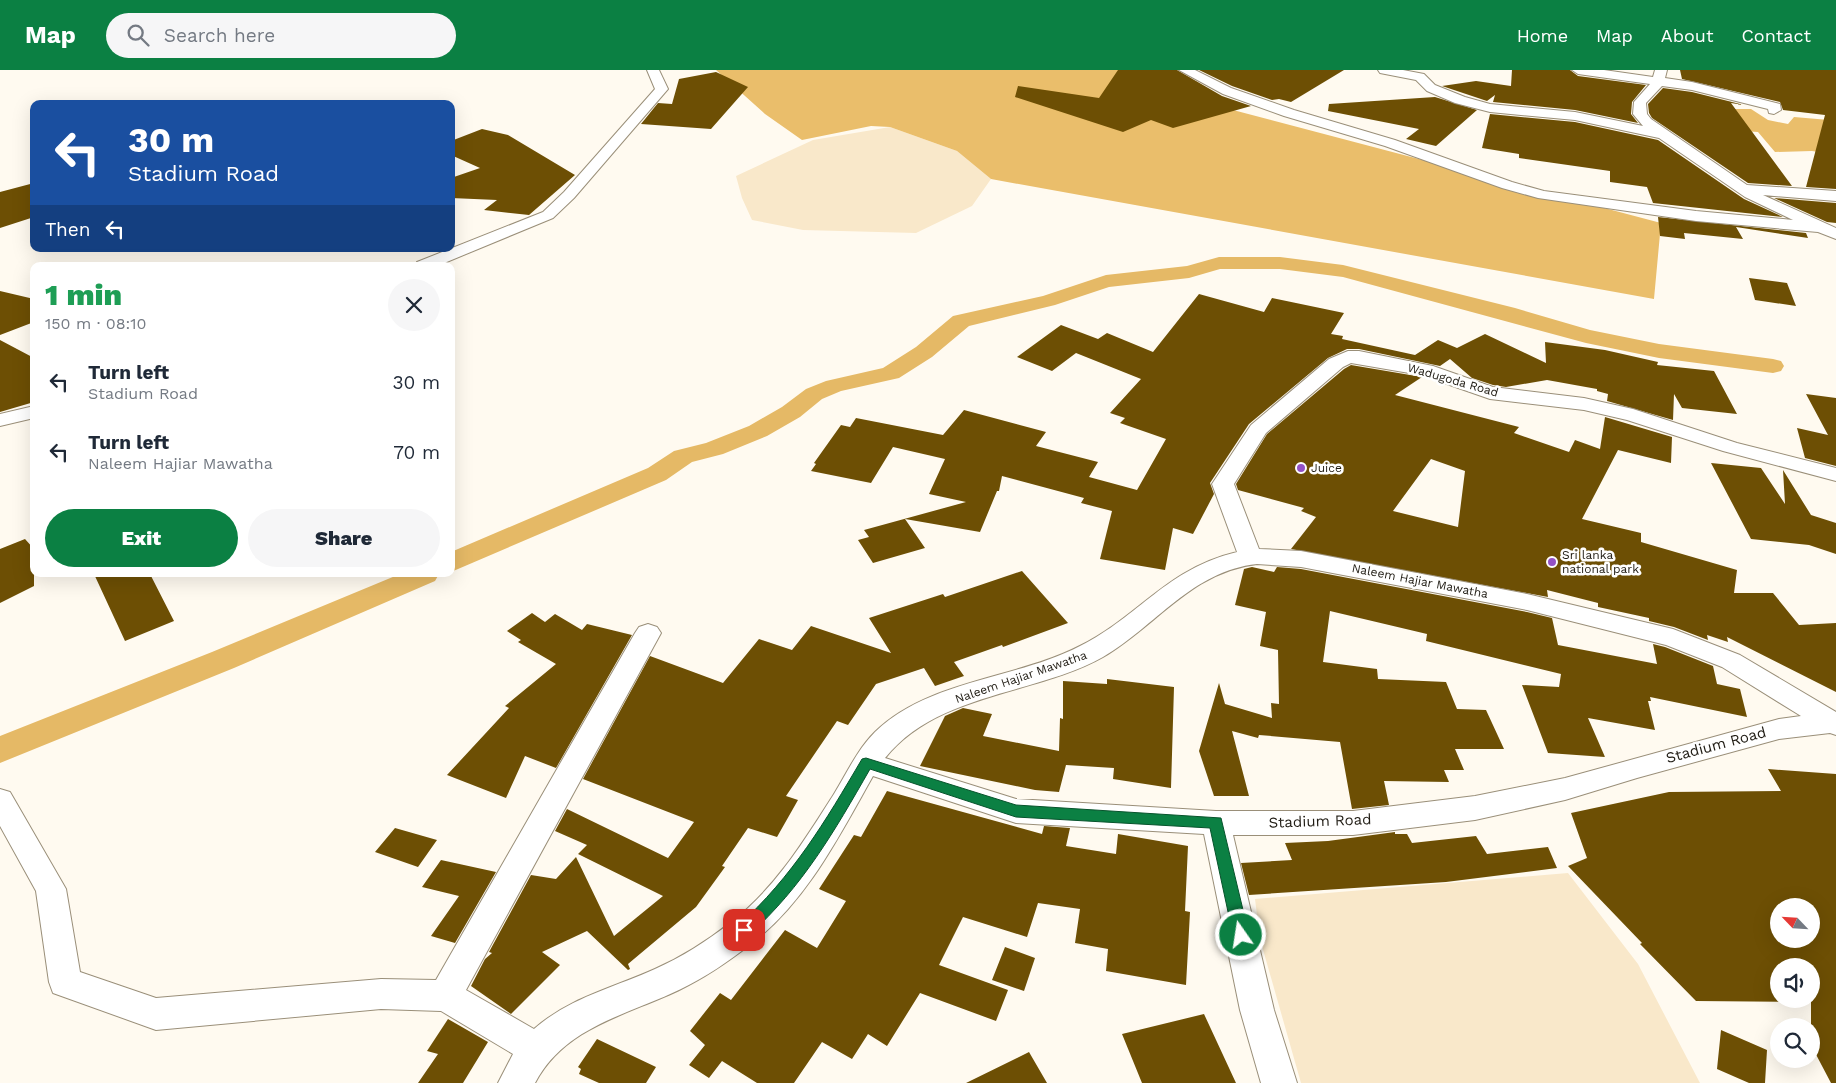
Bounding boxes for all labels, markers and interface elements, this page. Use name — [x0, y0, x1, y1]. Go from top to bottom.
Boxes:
search box — [106, 13, 456, 58]
text: Map — [25, 21, 76, 49]
icon: search — [124, 21, 152, 49]
text: Search here — [164, 24, 275, 47]
text: Home — [1517, 25, 1568, 46]
text: Map — [1596, 25, 1633, 46]
text: About — [1661, 25, 1713, 46]
text: Contact — [1741, 25, 1811, 46]
text: 30 m — [128, 119, 214, 161]
icon: left — [45, 120, 110, 185]
text: Stadium Road — [128, 161, 279, 186]
icon: left — [101, 215, 129, 243]
text: Then — [45, 218, 91, 241]
text: 1 min — [45, 277, 122, 312]
button: close — [388, 279, 440, 331]
text: 150 m · 08:10 — [45, 314, 146, 333]
street label: Wadugoda Road — [1406, 360, 1500, 400]
text: Turn left — [88, 361, 169, 384]
icon: left — [45, 368, 73, 396]
text: 30 m — [393, 371, 440, 394]
text: Stadium Road — [88, 384, 198, 403]
text: Turn left — [88, 431, 169, 454]
icon: left — [45, 438, 73, 466]
text: 70 m — [393, 441, 440, 464]
text: Naleem Hajiar Mawatha — [88, 454, 273, 473]
place label: Juice — [1311, 461, 1342, 475]
marker: Juice — [1295, 462, 1307, 474]
button: Exit — [45, 509, 238, 567]
button: Share — [248, 509, 440, 567]
place label: Sri lanka national park — [1562, 548, 1639, 576]
marker: Sri lanka national park — [1546, 556, 1558, 568]
street label: Naleem Hajiar Mawatha — [1351, 561, 1490, 601]
street label: Naleem Hajiar Mawatha — [953, 648, 1089, 706]
street label: Stadium Road — [1664, 723, 1768, 767]
street label: Stadium Road — [1268, 810, 1372, 832]
north arrow — [1770, 898, 1820, 948]
map controls — [1770, 898, 1820, 1068]
position arrow — [1214, 908, 1266, 960]
pin — [723, 909, 765, 951]
icon: arrive — [730, 916, 758, 944]
button: sound — [1770, 958, 1820, 1008]
button: search — [1770, 1018, 1820, 1068]

